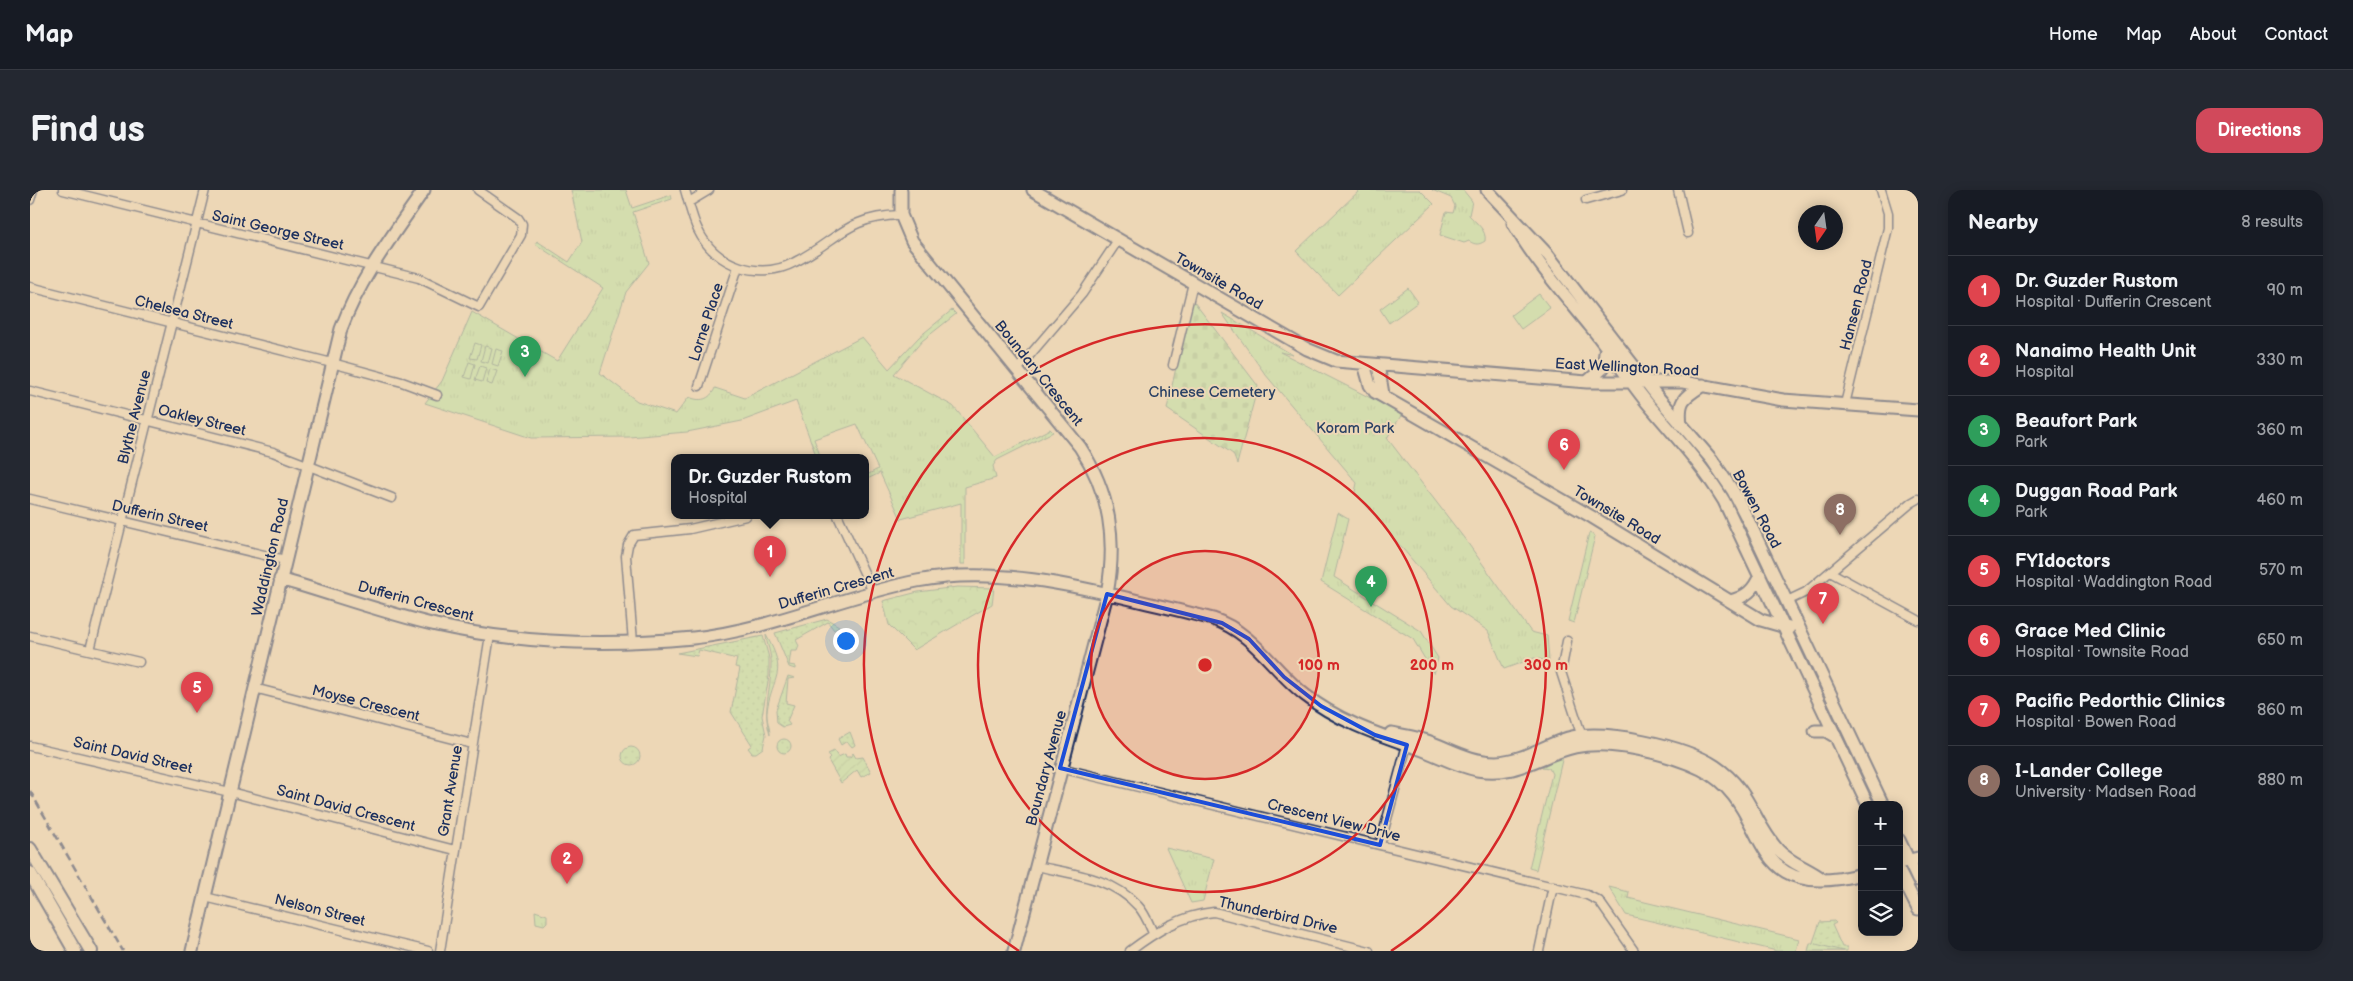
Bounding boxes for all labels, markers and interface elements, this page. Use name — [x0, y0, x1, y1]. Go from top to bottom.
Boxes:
text: Map — [25, 20, 73, 49]
text: Home — [2049, 24, 2098, 45]
text: Map — [2126, 24, 2162, 45]
text: About — [2190, 24, 2237, 45]
text: Contact — [2265, 24, 2328, 45]
button: Directions — [2196, 108, 2323, 153]
text: Find us — [30, 109, 145, 152]
north arrow — [1798, 205, 1843, 250]
street label: Saint George Street — [210, 206, 346, 255]
text: Nearby — [1968, 210, 2038, 235]
text: 8 results — [2241, 213, 2303, 232]
street label: Townsite Road — [1171, 249, 1266, 314]
street label: Hansen Road — [1836, 258, 1877, 353]
text: Dr. Guzder Rustom — [2015, 270, 2178, 293]
street label: Lorne Place — [685, 280, 728, 364]
text: 1 — [1981, 281, 1987, 300]
text: 90 m — [2267, 281, 2303, 300]
street label: Chelsea Street — [133, 291, 236, 334]
text: Hospital · Dufferin Crescent — [2015, 293, 2211, 312]
street label: Boundary Crescent — [990, 317, 1087, 430]
pin: 3 — [509, 336, 541, 377]
text: Nanaimo Health Unit — [2015, 340, 2196, 363]
text: 2 — [1979, 351, 1989, 370]
text: 330 m — [2256, 351, 2303, 370]
street label: East Wellington Road — [1554, 354, 1700, 381]
text: Hospital — [2015, 363, 2074, 382]
street label: Blythe Avenue — [114, 368, 155, 466]
park label: Chinese Cemetery — [1148, 383, 1276, 402]
street label: Oakley Street — [156, 400, 248, 441]
text: Beaufort Park — [2015, 410, 2137, 433]
park label: Koram Park — [1316, 419, 1395, 438]
text: 3 — [1979, 421, 1989, 440]
text: 360 m — [2256, 421, 2303, 440]
pin: 6 — [1548, 429, 1580, 470]
text: Park — [2015, 433, 2047, 452]
popup — [671, 454, 869, 519]
text: Dr. Guzder Rustom — [688, 466, 852, 489]
street label: Bowen Road — [1728, 467, 1785, 552]
text: Duggan Road Park — [2015, 480, 2178, 503]
street label: Townsite Road — [1570, 482, 1664, 549]
text: Hospital — [688, 489, 747, 508]
text: 4 — [1979, 491, 1989, 510]
text: 460 m — [2257, 491, 2303, 510]
pin: 8 — [1824, 494, 1856, 535]
street label: Dufferin Street — [110, 496, 210, 537]
street label: Waddington Road — [248, 496, 293, 618]
text: Park — [2015, 503, 2047, 522]
pin: 1 — [754, 536, 786, 577]
text: FYIdoctors — [2015, 550, 2110, 573]
text: 5 — [1979, 561, 1989, 580]
text: 570 m — [2259, 561, 2303, 580]
street label: Dufferin Crescent — [776, 563, 896, 614]
pin: 4 — [1355, 566, 1387, 607]
text: Hospital · Waddington Road — [2015, 573, 2212, 592]
street label: Dufferin Crescent — [356, 577, 476, 626]
pin: 7 — [1807, 583, 1839, 624]
text: Grace Med Clinic — [2015, 620, 2166, 643]
your location — [833, 628, 859, 654]
text: 6 — [1979, 631, 1989, 650]
text: 650 m — [2257, 631, 2303, 650]
text: Hospital · Townsite Road — [2015, 643, 2189, 662]
centre of rings — [1196, 656, 1214, 674]
text: 100 m — [1298, 656, 1340, 675]
text: 200 m — [1410, 656, 1454, 675]
text: 300 m — [1524, 656, 1568, 675]
pin: 5 — [181, 672, 213, 713]
street label: Moyse Crescent — [310, 681, 422, 726]
text: Pacific Pedorthic Clinics — [2015, 690, 2225, 713]
text: 7 — [1980, 701, 1988, 720]
text: 860 m — [2257, 701, 2303, 720]
street label: Boundary Avenue — [1022, 708, 1071, 828]
text: Hospital · Bowen Road — [2015, 713, 2176, 732]
street label: Saint David Street — [71, 733, 195, 779]
street label: Grant Avenue — [434, 744, 467, 838]
text: I-Lander College — [2015, 760, 2163, 783]
text: 8 — [1979, 771, 1989, 790]
text: 880 m — [2257, 771, 2303, 790]
street label: Saint David Crescent — [274, 781, 418, 836]
text: University · Madsen Road — [2015, 783, 2196, 802]
street label: Crescent View Drive — [1265, 795, 1403, 846]
map controls — [1858, 801, 1903, 936]
button: + — [1858, 801, 1903, 846]
pin: 2 — [551, 843, 583, 884]
button: − — [1858, 846, 1903, 891]
street label: Nelson Street — [273, 890, 368, 931]
button: layers — [1858, 891, 1903, 936]
street label: Thunderbird Drive — [1217, 893, 1339, 938]

